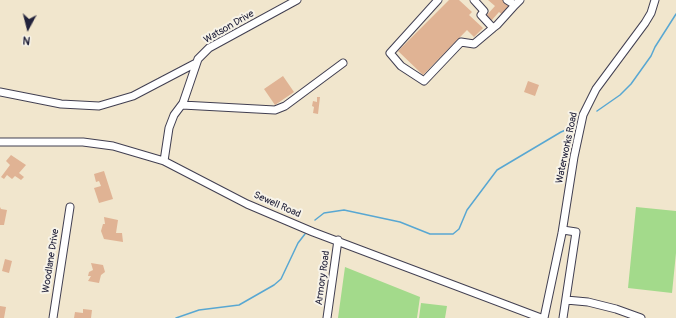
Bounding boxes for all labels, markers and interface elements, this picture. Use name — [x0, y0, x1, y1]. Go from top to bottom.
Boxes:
north arrow — [8, 8, 48, 48]
street label: Watson Drive — [202, 8, 256, 46]
text: N — [22, 34, 31, 47]
street label: Waterworks Road — [554, 111, 580, 185]
street label: Sewell Road — [252, 189, 302, 221]
street label: Woodlane Drive — [40, 228, 62, 294]
street label: Armory Road — [313, 250, 333, 306]

